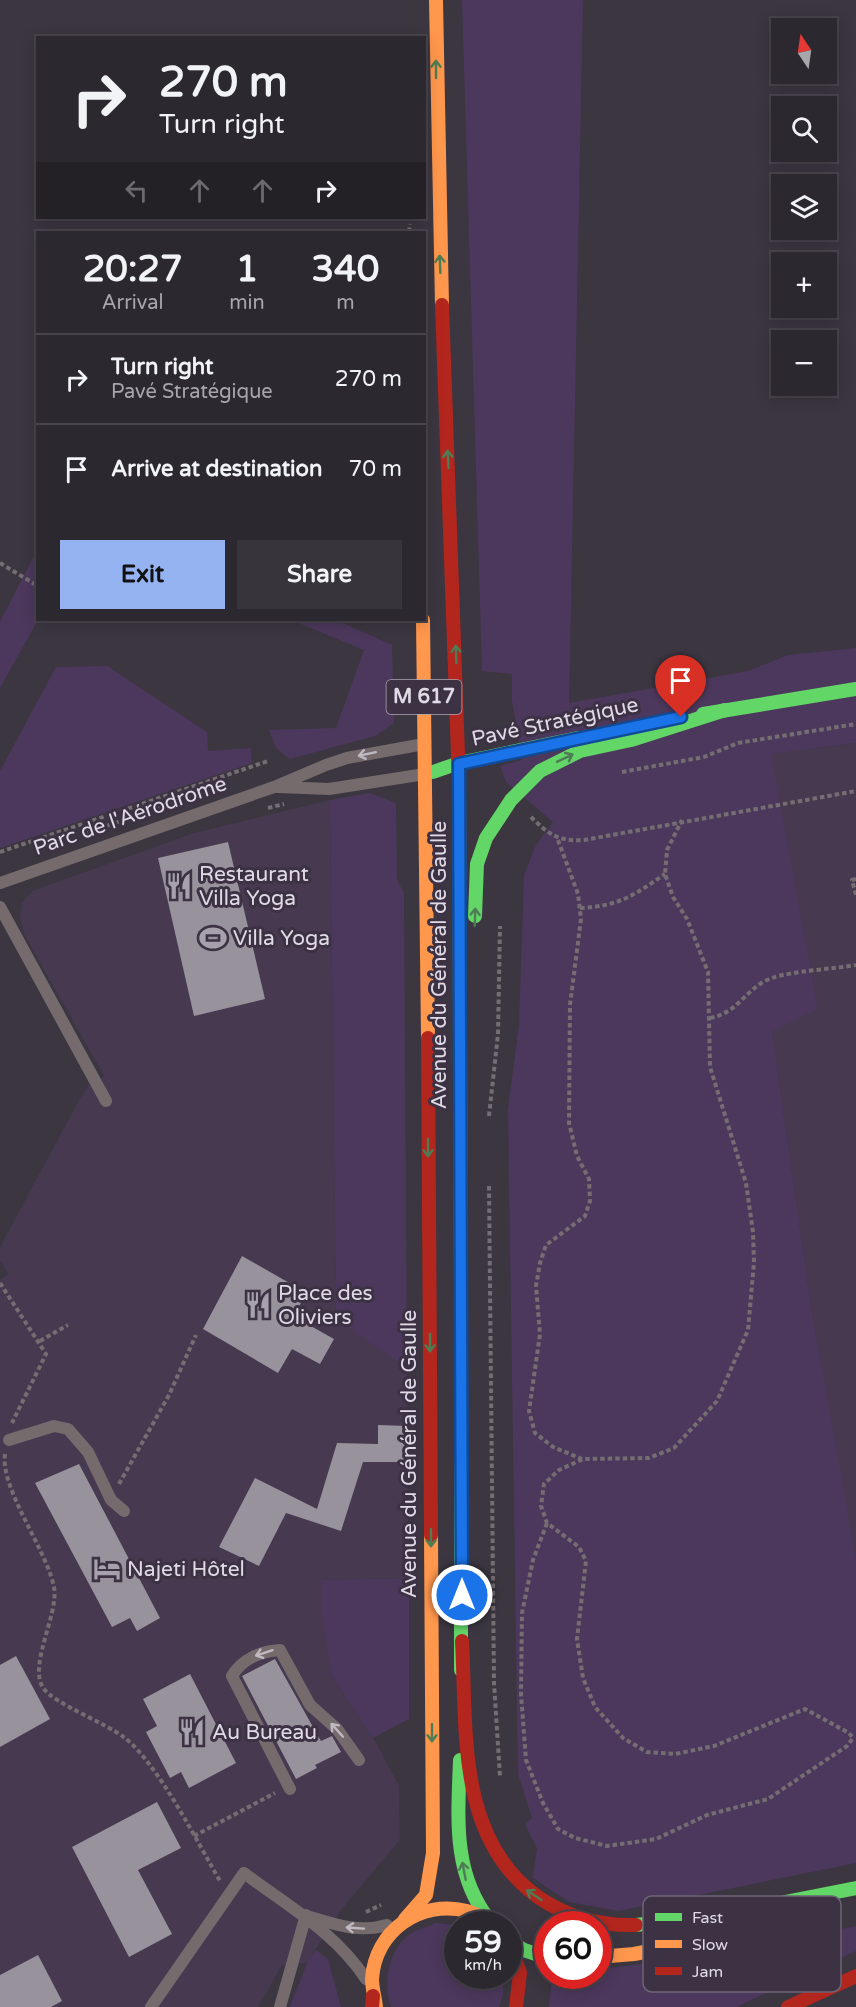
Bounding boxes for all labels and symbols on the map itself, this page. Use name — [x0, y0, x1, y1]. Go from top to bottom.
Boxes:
north arrow — [771, 18, 837, 84]
one-way arrow — [430, 59, 442, 79]
one-way arrow — [434, 254, 445, 274]
one-way arrow — [442, 449, 453, 469]
one-way arrow — [450, 644, 462, 664]
pin — [655, 655, 706, 717]
road number: M 617 — [386, 680, 462, 714]
street label: Pavé Stratégique — [469, 692, 641, 752]
one-way arrow — [358, 749, 378, 760]
one-way arrow — [555, 751, 573, 763]
street label: Parc de l'Aérodrome — [30, 771, 230, 861]
street label: Avenue du Général de Gaulle — [427, 821, 452, 1109]
place label: Restaurant Villa Yoga — [199, 862, 309, 911]
restaurant icon: Restaurant Villa Yoga — [164, 871, 194, 901]
one-way arrow — [469, 907, 481, 927]
sports icon: Villa Yoga — [198, 923, 228, 953]
place label: Villa Yoga — [233, 926, 330, 951]
one-way arrow — [422, 1137, 434, 1157]
place label: Place des Oliviers — [278, 1281, 373, 1330]
restaurant icon: Place des Oliviers — [243, 1290, 273, 1320]
street label: Avenue du Général de Gaulle — [397, 1310, 422, 1598]
one-way arrow — [424, 1332, 435, 1352]
one-way arrow — [425, 1527, 437, 1547]
hotel icon: Najeti Hôtel — [92, 1554, 122, 1584]
place label: Najeti Hôtel — [127, 1557, 245, 1582]
position arrow — [430, 1563, 494, 1627]
one-way arrow — [255, 1649, 274, 1660]
restaurant icon: Au Bureau — [177, 1717, 207, 1747]
place label: Au Bureau — [212, 1720, 317, 1745]
one-way arrow — [426, 1722, 438, 1742]
one-way arrow — [330, 1723, 344, 1738]
one-way arrow — [458, 1861, 469, 1881]
one-way arrow — [527, 1889, 543, 1901]
legend — [643, 1896, 841, 1992]
text: Fast — [692, 1908, 723, 1928]
speed limit sign: 60 — [534, 1911, 612, 1989]
one-way arrow — [346, 1922, 366, 1933]
text: Slow — [692, 1935, 728, 1955]
text: Jam — [692, 1962, 723, 1982]

